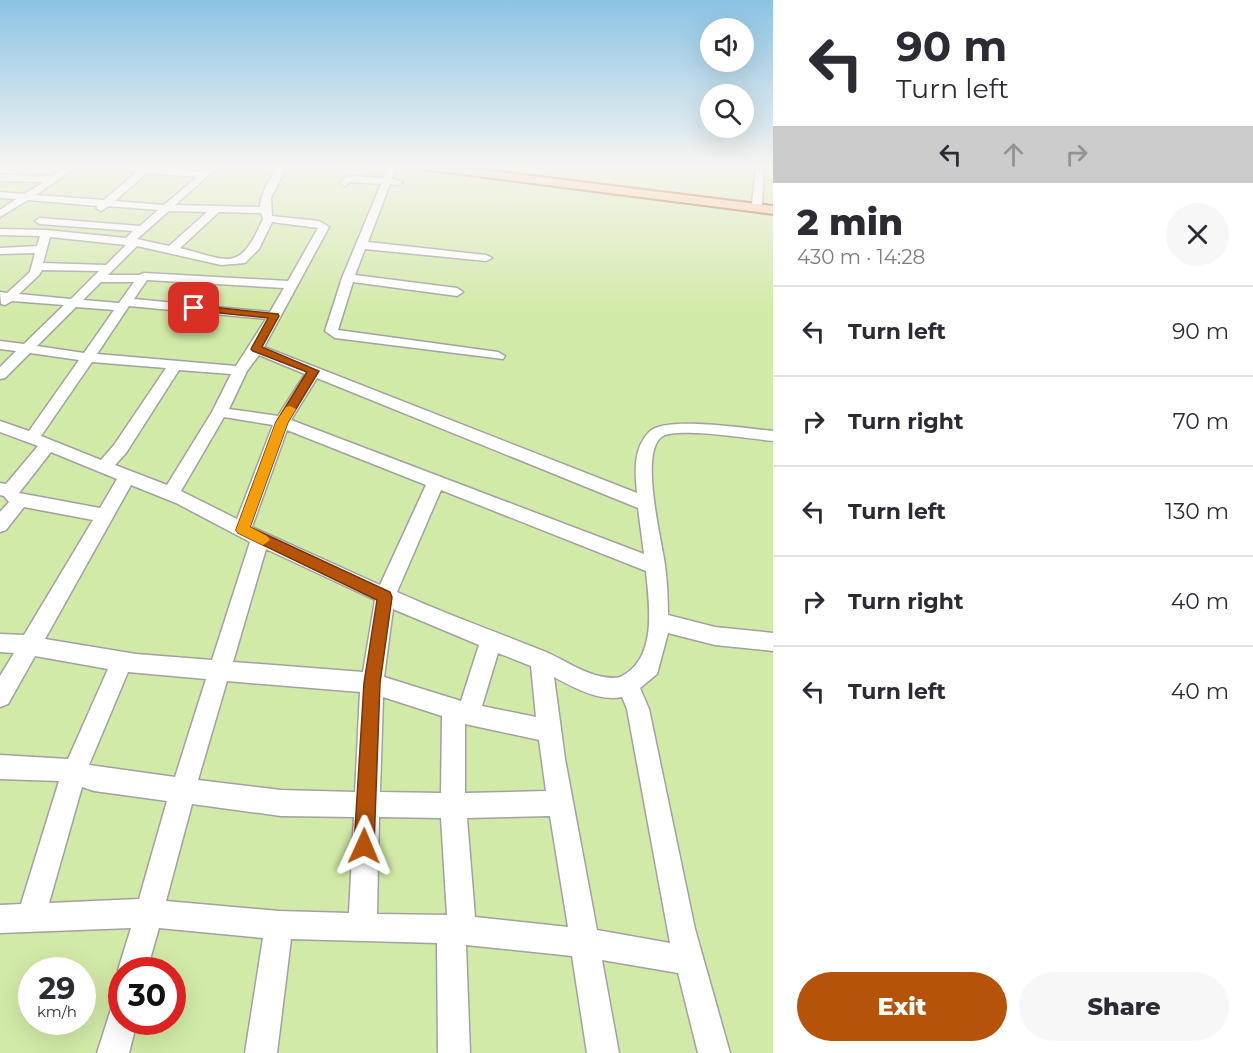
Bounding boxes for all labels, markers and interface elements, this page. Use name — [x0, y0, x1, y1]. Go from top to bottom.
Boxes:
map controls — [700, 18, 754, 138]
button: sound — [700, 18, 754, 72]
text: 90 m — [896, 20, 1007, 72]
icon: left — [797, 24, 875, 102]
text: Turn left — [896, 72, 1009, 105]
button: search — [700, 84, 754, 138]
icon: left — [934, 138, 967, 171]
icon: ahead — [997, 138, 1030, 171]
icon: right — [1060, 138, 1093, 171]
text: 2 min — [797, 200, 903, 244]
button: close — [1166, 203, 1229, 266]
text: 430 m · 14:28 — [797, 245, 925, 269]
pin — [168, 282, 219, 333]
icon: arrive — [177, 291, 210, 324]
icon: left — [797, 315, 830, 348]
text: Turn left — [848, 318, 946, 345]
text: 90 m — [1172, 318, 1229, 345]
icon: right — [797, 405, 830, 438]
text: Turn right — [848, 408, 963, 435]
text: 70 m — [1173, 408, 1229, 435]
icon: left — [797, 495, 830, 528]
text: Turn left — [848, 498, 946, 525]
text: 130 m — [1165, 498, 1229, 525]
icon: right — [797, 585, 830, 618]
text: Turn right — [848, 588, 963, 615]
text: 40 m — [1171, 588, 1229, 615]
icon: left — [797, 675, 830, 708]
text: Turn left — [848, 678, 946, 705]
text: 40 m — [1171, 678, 1229, 705]
position arrow — [332, 814, 396, 878]
speed limit sign: 30 — [108, 957, 186, 1035]
text: 29 — [39, 970, 75, 1007]
button: Exit — [797, 972, 1007, 1041]
button: Share — [1019, 972, 1229, 1041]
text: km/h — [37, 1002, 77, 1021]

